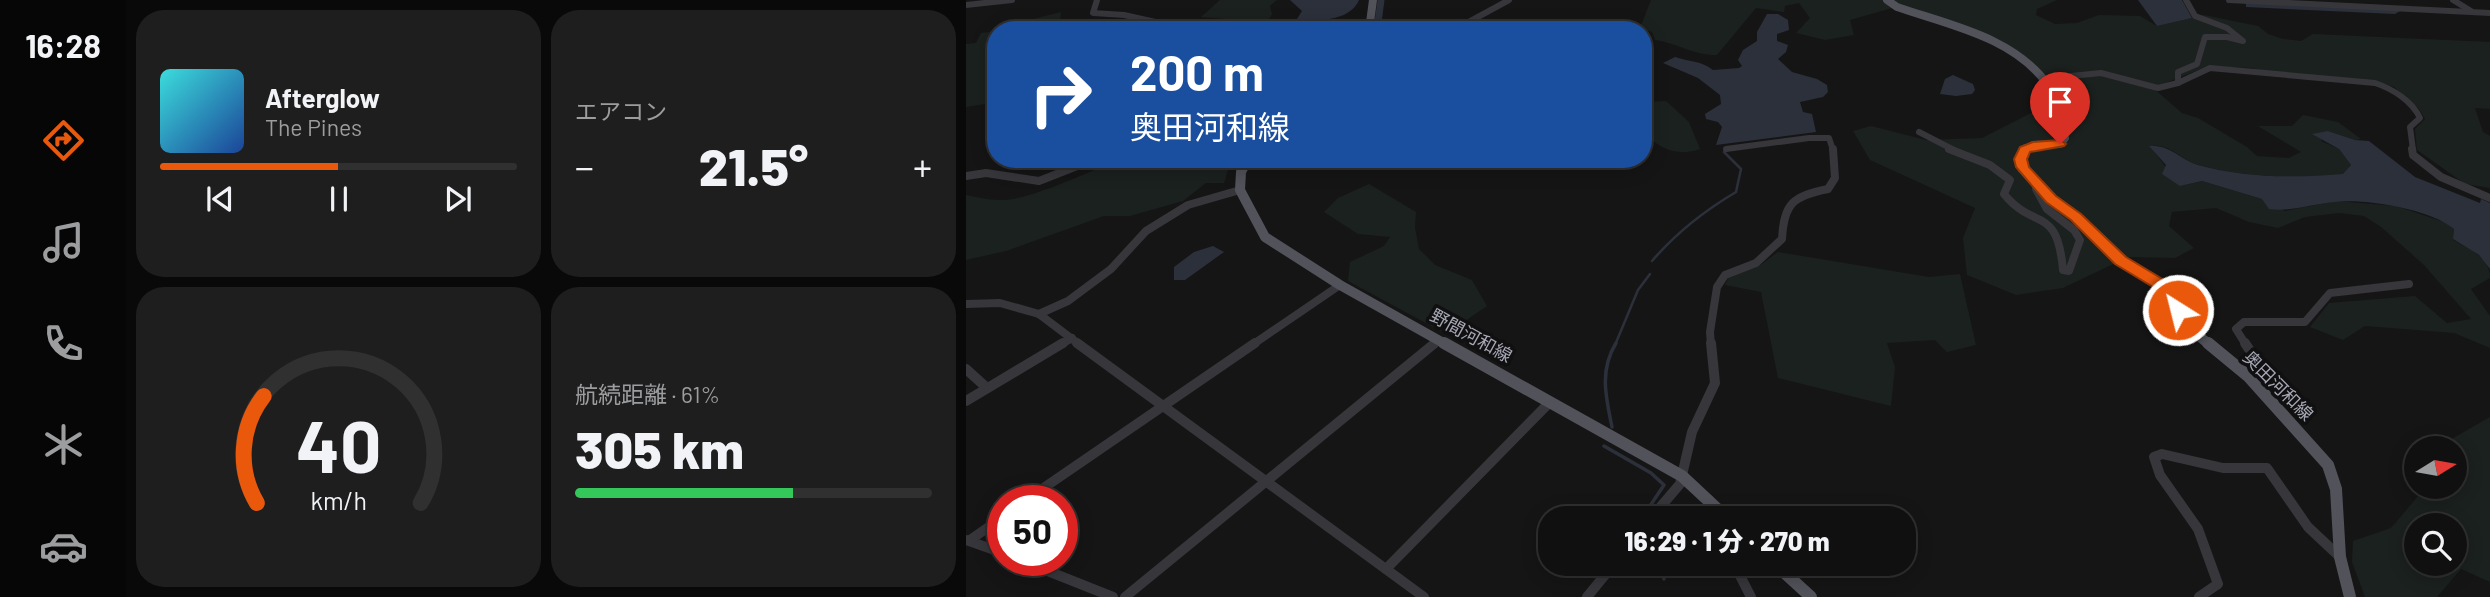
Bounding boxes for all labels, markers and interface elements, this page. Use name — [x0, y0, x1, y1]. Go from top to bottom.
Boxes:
text: 16:28 — [25, 26, 101, 64]
text: 200 m — [1130, 42, 1264, 101]
icon: right — [1015, 49, 1106, 140]
pin — [2030, 72, 2090, 144]
text: Afterglow — [265, 82, 380, 113]
icon: arrive — [2041, 83, 2079, 121]
text: エアコン — [575, 97, 667, 125]
text: 奥田河和線 — [1130, 107, 1290, 145]
text: The Pines — [265, 113, 362, 141]
icon: directions — [39, 116, 88, 165]
text: 21.5° — [699, 134, 808, 196]
text: − — [575, 143, 594, 189]
text: + — [913, 143, 932, 189]
icon: previous — [201, 180, 239, 218]
icon: pause — [320, 180, 358, 218]
icon: next — [439, 180, 477, 218]
icon: music — [39, 218, 88, 267]
position arrow — [2141, 273, 2215, 347]
street label: 野間河和線 — [1427, 304, 1516, 367]
icon: phone — [39, 319, 88, 368]
street label: 奥田河和線 — [2239, 346, 2318, 425]
text: 航続距離 · 61% — [575, 380, 720, 408]
text: 40 — [296, 400, 381, 488]
text: 305 km — [575, 417, 744, 479]
icon: climate — [39, 420, 88, 469]
north arrow — [2404, 436, 2468, 499]
map controls — [2404, 436, 2467, 576]
text: km/h — [310, 485, 367, 515]
speed limit sign: 50 — [987, 485, 1078, 576]
button: search — [2404, 513, 2467, 576]
icon: car — [39, 522, 88, 571]
text: 16:29 · 1 分 · 270 m — [1624, 525, 1830, 556]

